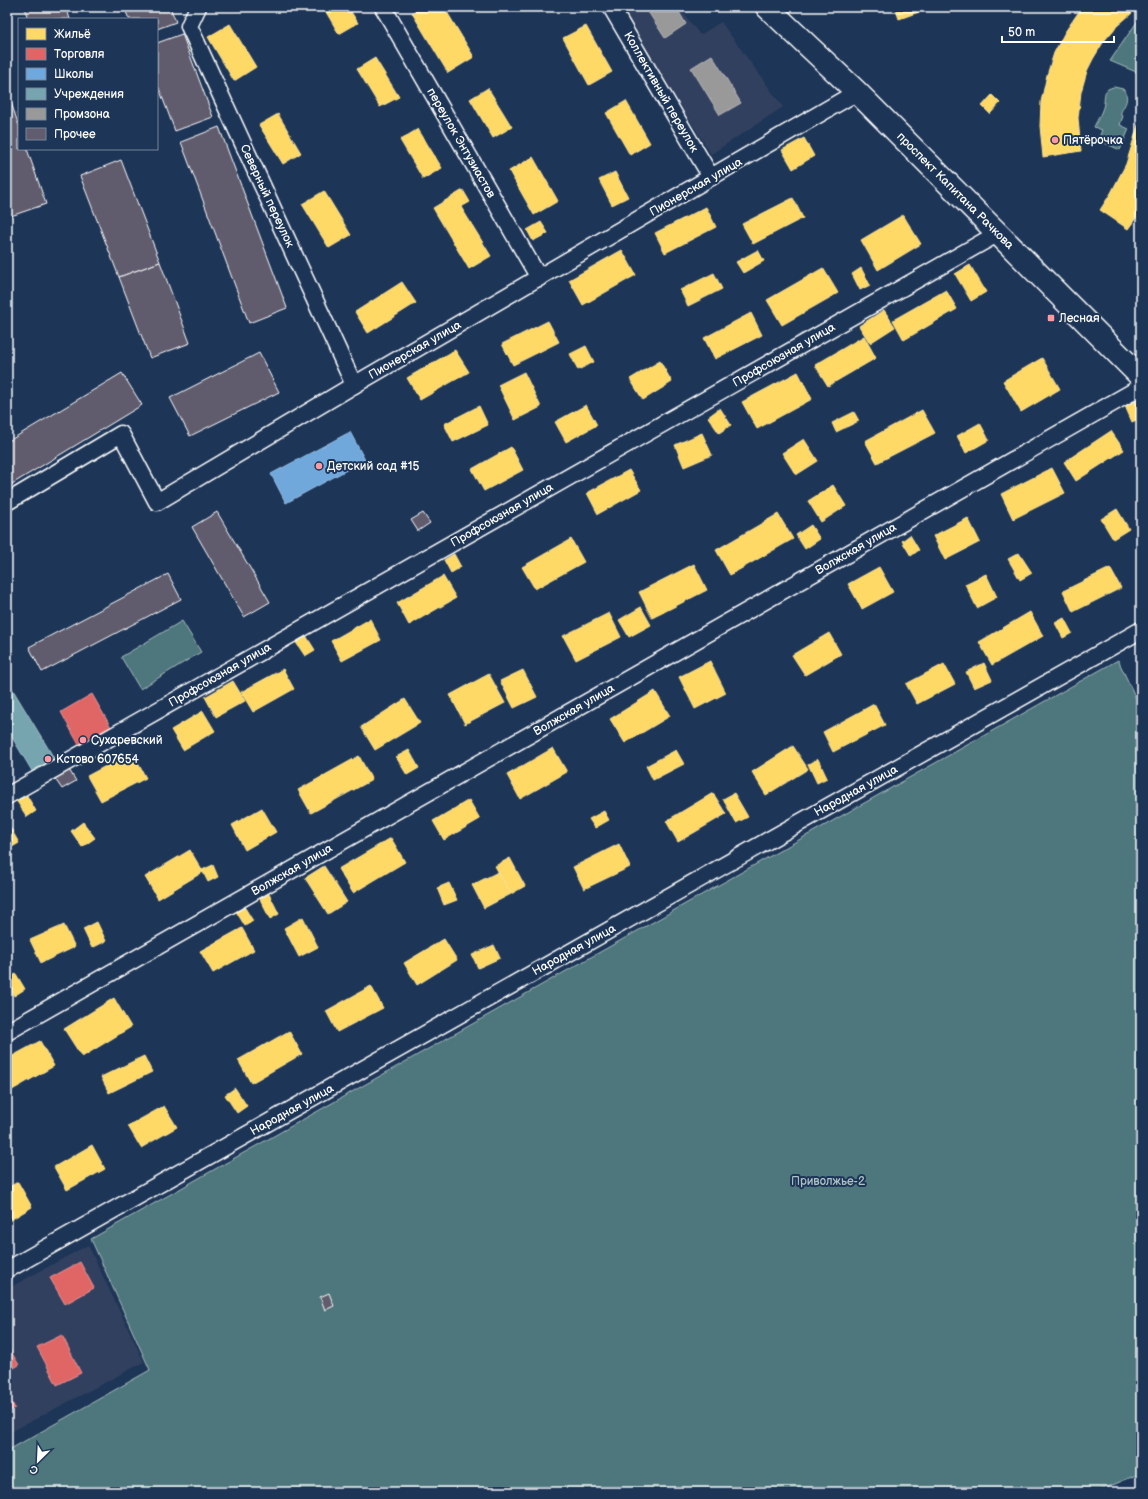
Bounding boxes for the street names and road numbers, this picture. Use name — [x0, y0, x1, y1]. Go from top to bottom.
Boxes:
street label: Коллективный переулок — [620, 29, 702, 155]
street label: переулок Энтузиастов — [423, 85, 499, 201]
street label: проспект Капитана Рачкова — [893, 129, 1017, 253]
street label: Северный переулок — [237, 142, 298, 251]
street label: Пионерская улица — [647, 154, 745, 220]
street label: Пионерская улица — [366, 317, 464, 383]
street label: Профсоюзная улица — [730, 320, 838, 390]
street label: Профсоюзная улица — [448, 480, 556, 550]
street label: Волжская улица — [813, 520, 899, 578]
street label: Профсоюзная улица — [166, 640, 274, 710]
street label: Волжская улица — [531, 681, 617, 739]
street label: Народная улица — [812, 762, 900, 820]
street label: Волжская улица — [249, 841, 335, 899]
street label: Народная улица — [530, 921, 618, 979]
street label: Народная улица — [248, 1081, 336, 1139]

